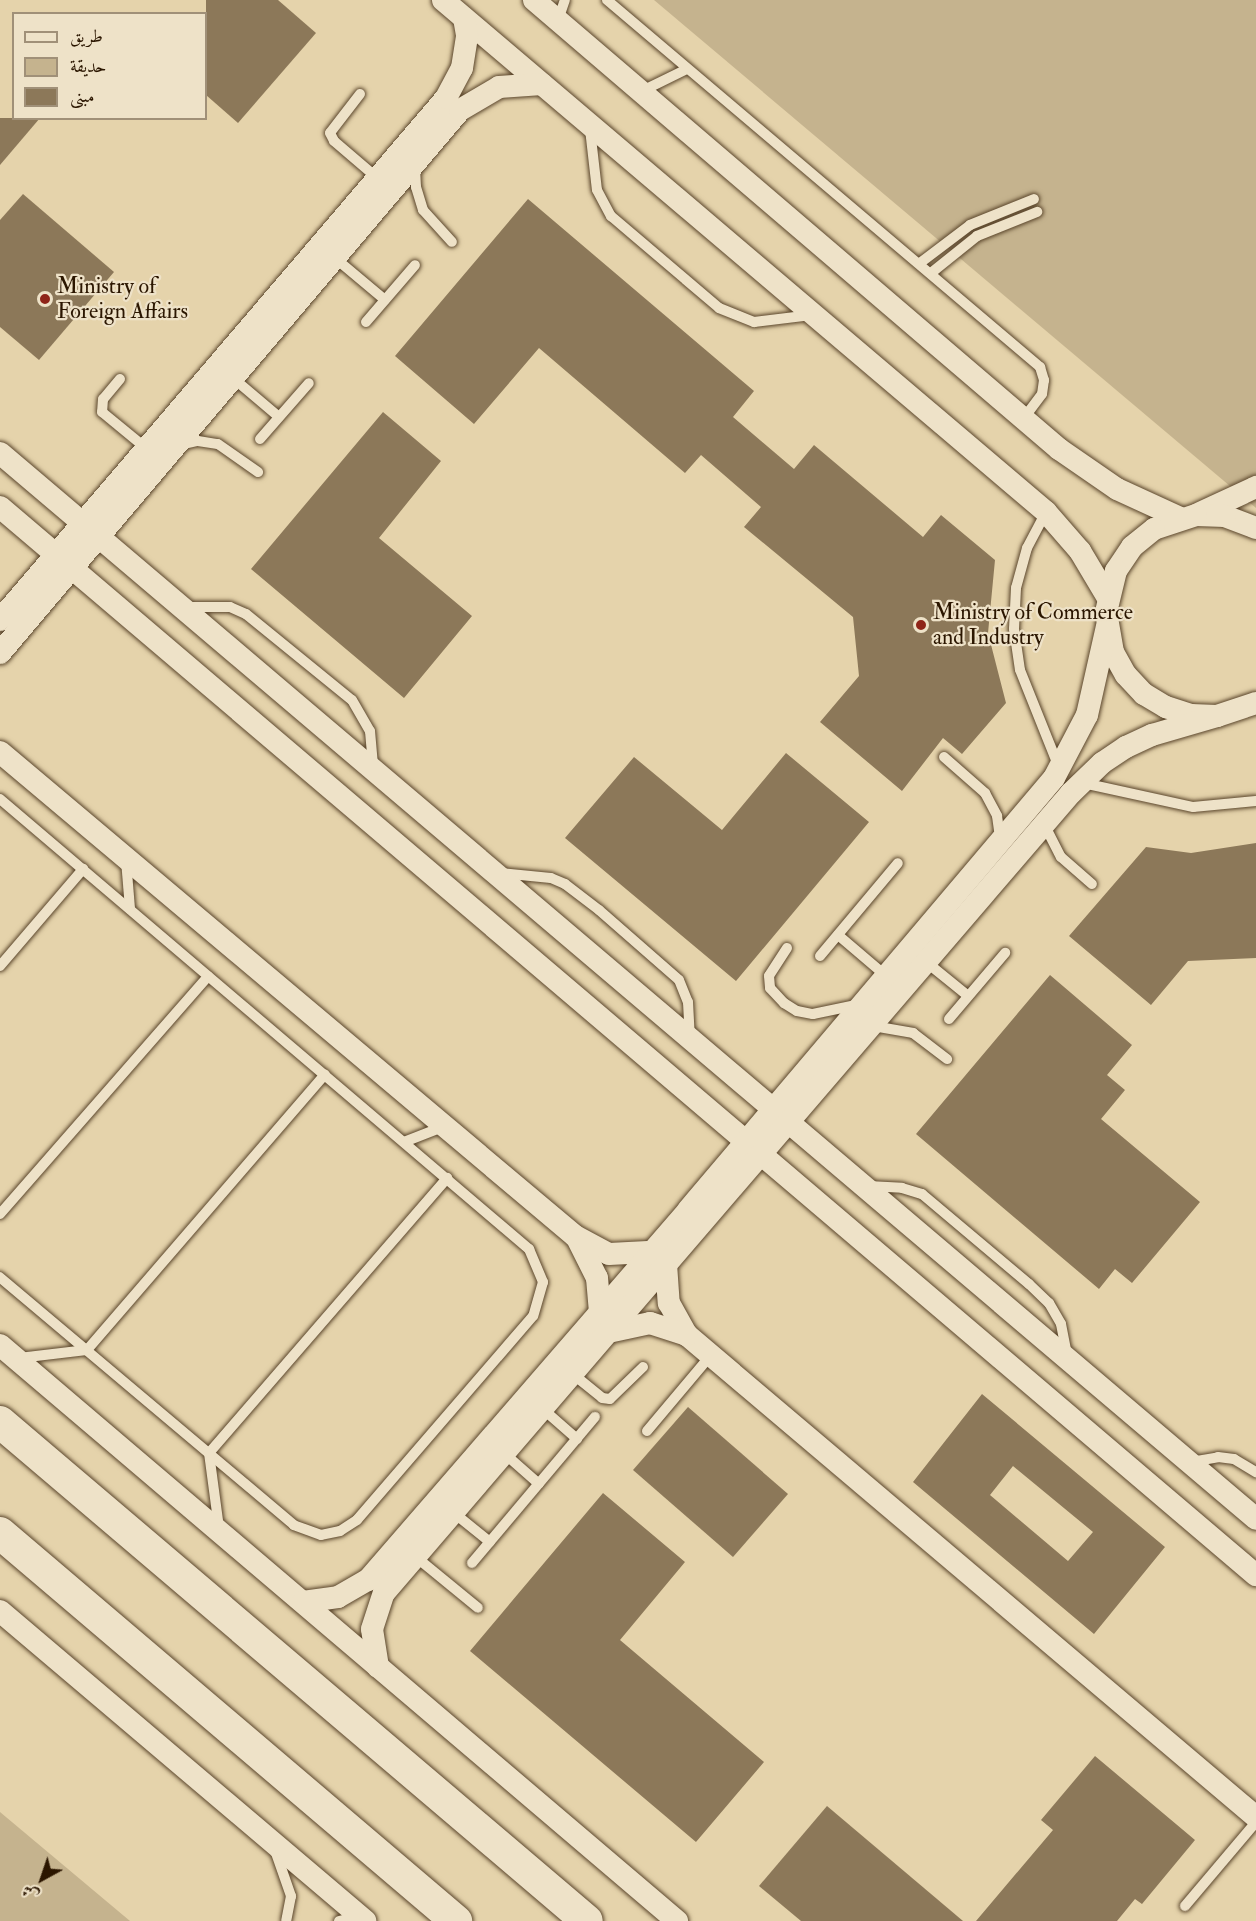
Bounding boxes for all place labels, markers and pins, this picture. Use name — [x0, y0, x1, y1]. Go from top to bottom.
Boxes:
place label: Ministry of Foreign Affairs — [57, 273, 188, 324]
marker: Ministry of Foreign Affairs — [38, 292, 52, 306]
place label: Ministry of Commerce and Industry — [933, 599, 1133, 650]
marker: Ministry of Commerce and Industry — [914, 618, 928, 632]

